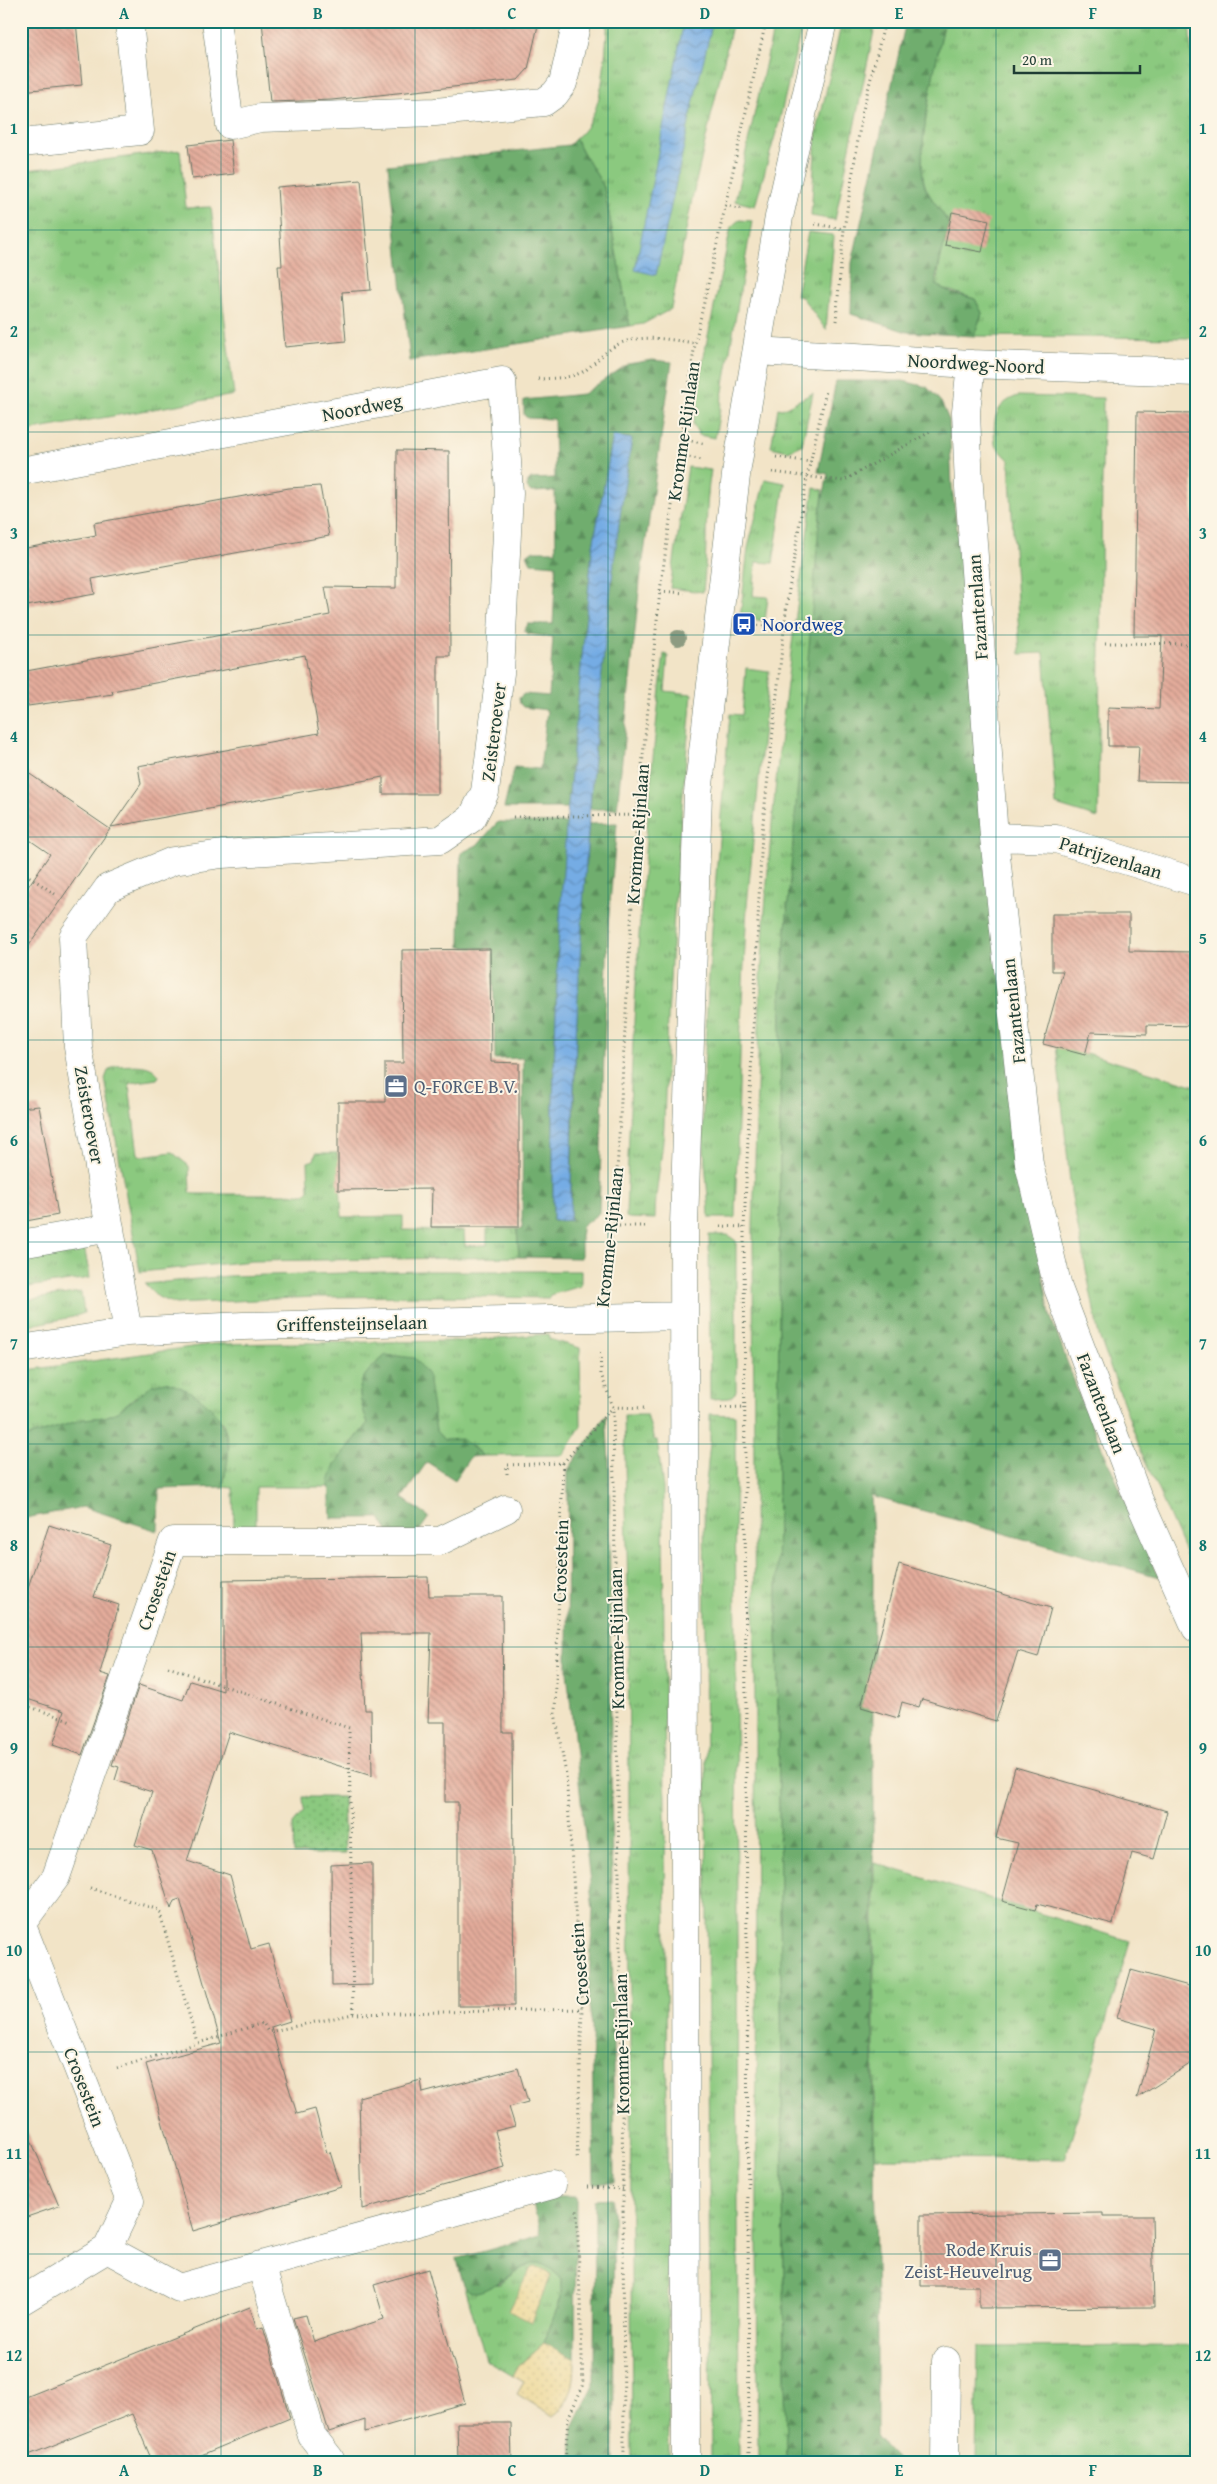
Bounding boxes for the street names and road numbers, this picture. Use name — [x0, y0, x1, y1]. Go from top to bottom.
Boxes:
street label: Noordweg-Noord — [907, 345, 1046, 381]
street label: Kromme-Rijnlaan — [659, 359, 707, 503]
street label: Noordweg — [320, 385, 405, 428]
street label: Fazantenlaan — [959, 553, 995, 661]
street label: Zeisteroever — [473, 681, 513, 783]
street label: Kromme-Rijnlaan — [618, 762, 656, 905]
street label: Patrijzenlaan — [1056, 828, 1166, 886]
street label: Fazantenlaan — [994, 957, 1032, 1065]
street label: Zeisteroever — [68, 1064, 112, 1167]
street label: Kromme-Rijnlaan — [588, 1165, 630, 1309]
street label: Griffensteijnselaan — [276, 1308, 428, 1338]
street label: Fazantenlaan — [1070, 1349, 1134, 1458]
street label: Crosestein — [545, 1519, 575, 1603]
street label: Crosestein — [129, 1546, 183, 1634]
street label: Kromme-Rijnlaan — [601, 1568, 631, 1710]
street label: Crosestein — [562, 1921, 596, 2006]
street label: Kromme-Rijnlaan — [606, 1973, 636, 2115]
street label: Crosestein — [57, 2043, 113, 2131]

